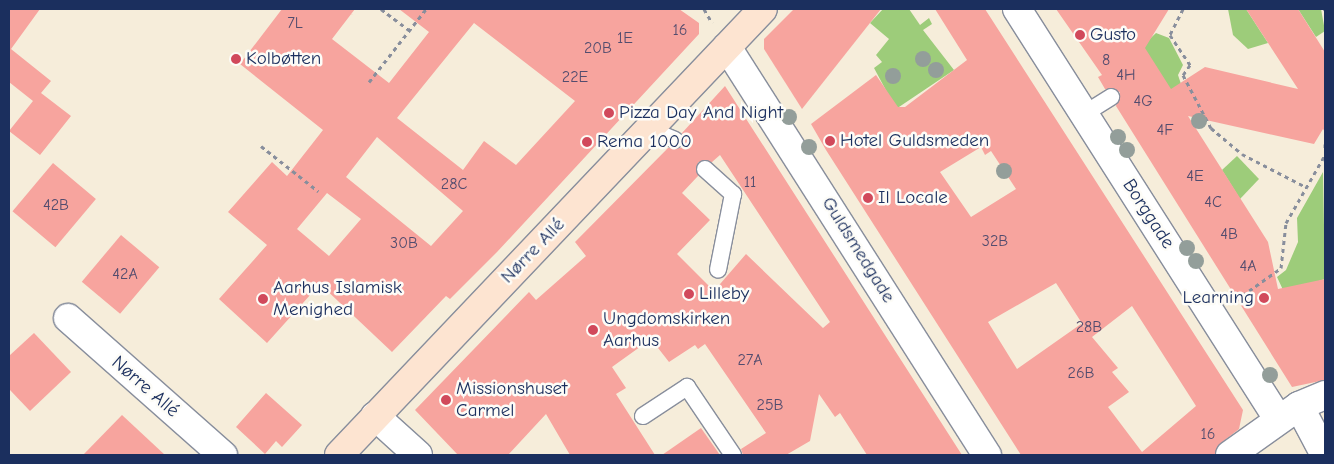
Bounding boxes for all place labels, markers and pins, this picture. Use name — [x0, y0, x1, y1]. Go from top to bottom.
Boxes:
place label: Gusto — [1090, 24, 1136, 46]
marker: Gusto — [1074, 29, 1086, 41]
place label: Kolbøtten — [246, 48, 321, 70]
marker: Kolbøtten — [230, 53, 242, 65]
place label: Pizza Day And Night — [619, 102, 783, 124]
marker: Pizza Day And Night — [603, 107, 615, 119]
place label: Hotel Guldsmeden — [840, 130, 989, 152]
place label: Rema 1000 — [597, 131, 692, 153]
marker: Hotel Guldsmeden — [824, 135, 836, 147]
marker: Rema 1000 — [581, 136, 593, 148]
place label: Il Locale — [878, 187, 948, 209]
marker: Il Locale — [862, 192, 874, 204]
place label: Aarhus Islamisk Menighed — [273, 277, 402, 321]
place label: Lilleby — [699, 283, 749, 305]
place label: Learning — [1183, 287, 1254, 309]
marker: Lilleby — [683, 288, 695, 300]
marker: Learning — [1258, 292, 1270, 304]
marker: Aarhus Islamisk Menighed — [257, 293, 269, 305]
place label: Ungdomskirken Aarhus — [603, 308, 730, 352]
marker: Ungdomskirken Aarhus — [587, 324, 599, 336]
place label: Missionshuset Carmel — [456, 378, 568, 422]
marker: Missionshuset Carmel — [440, 394, 452, 406]

